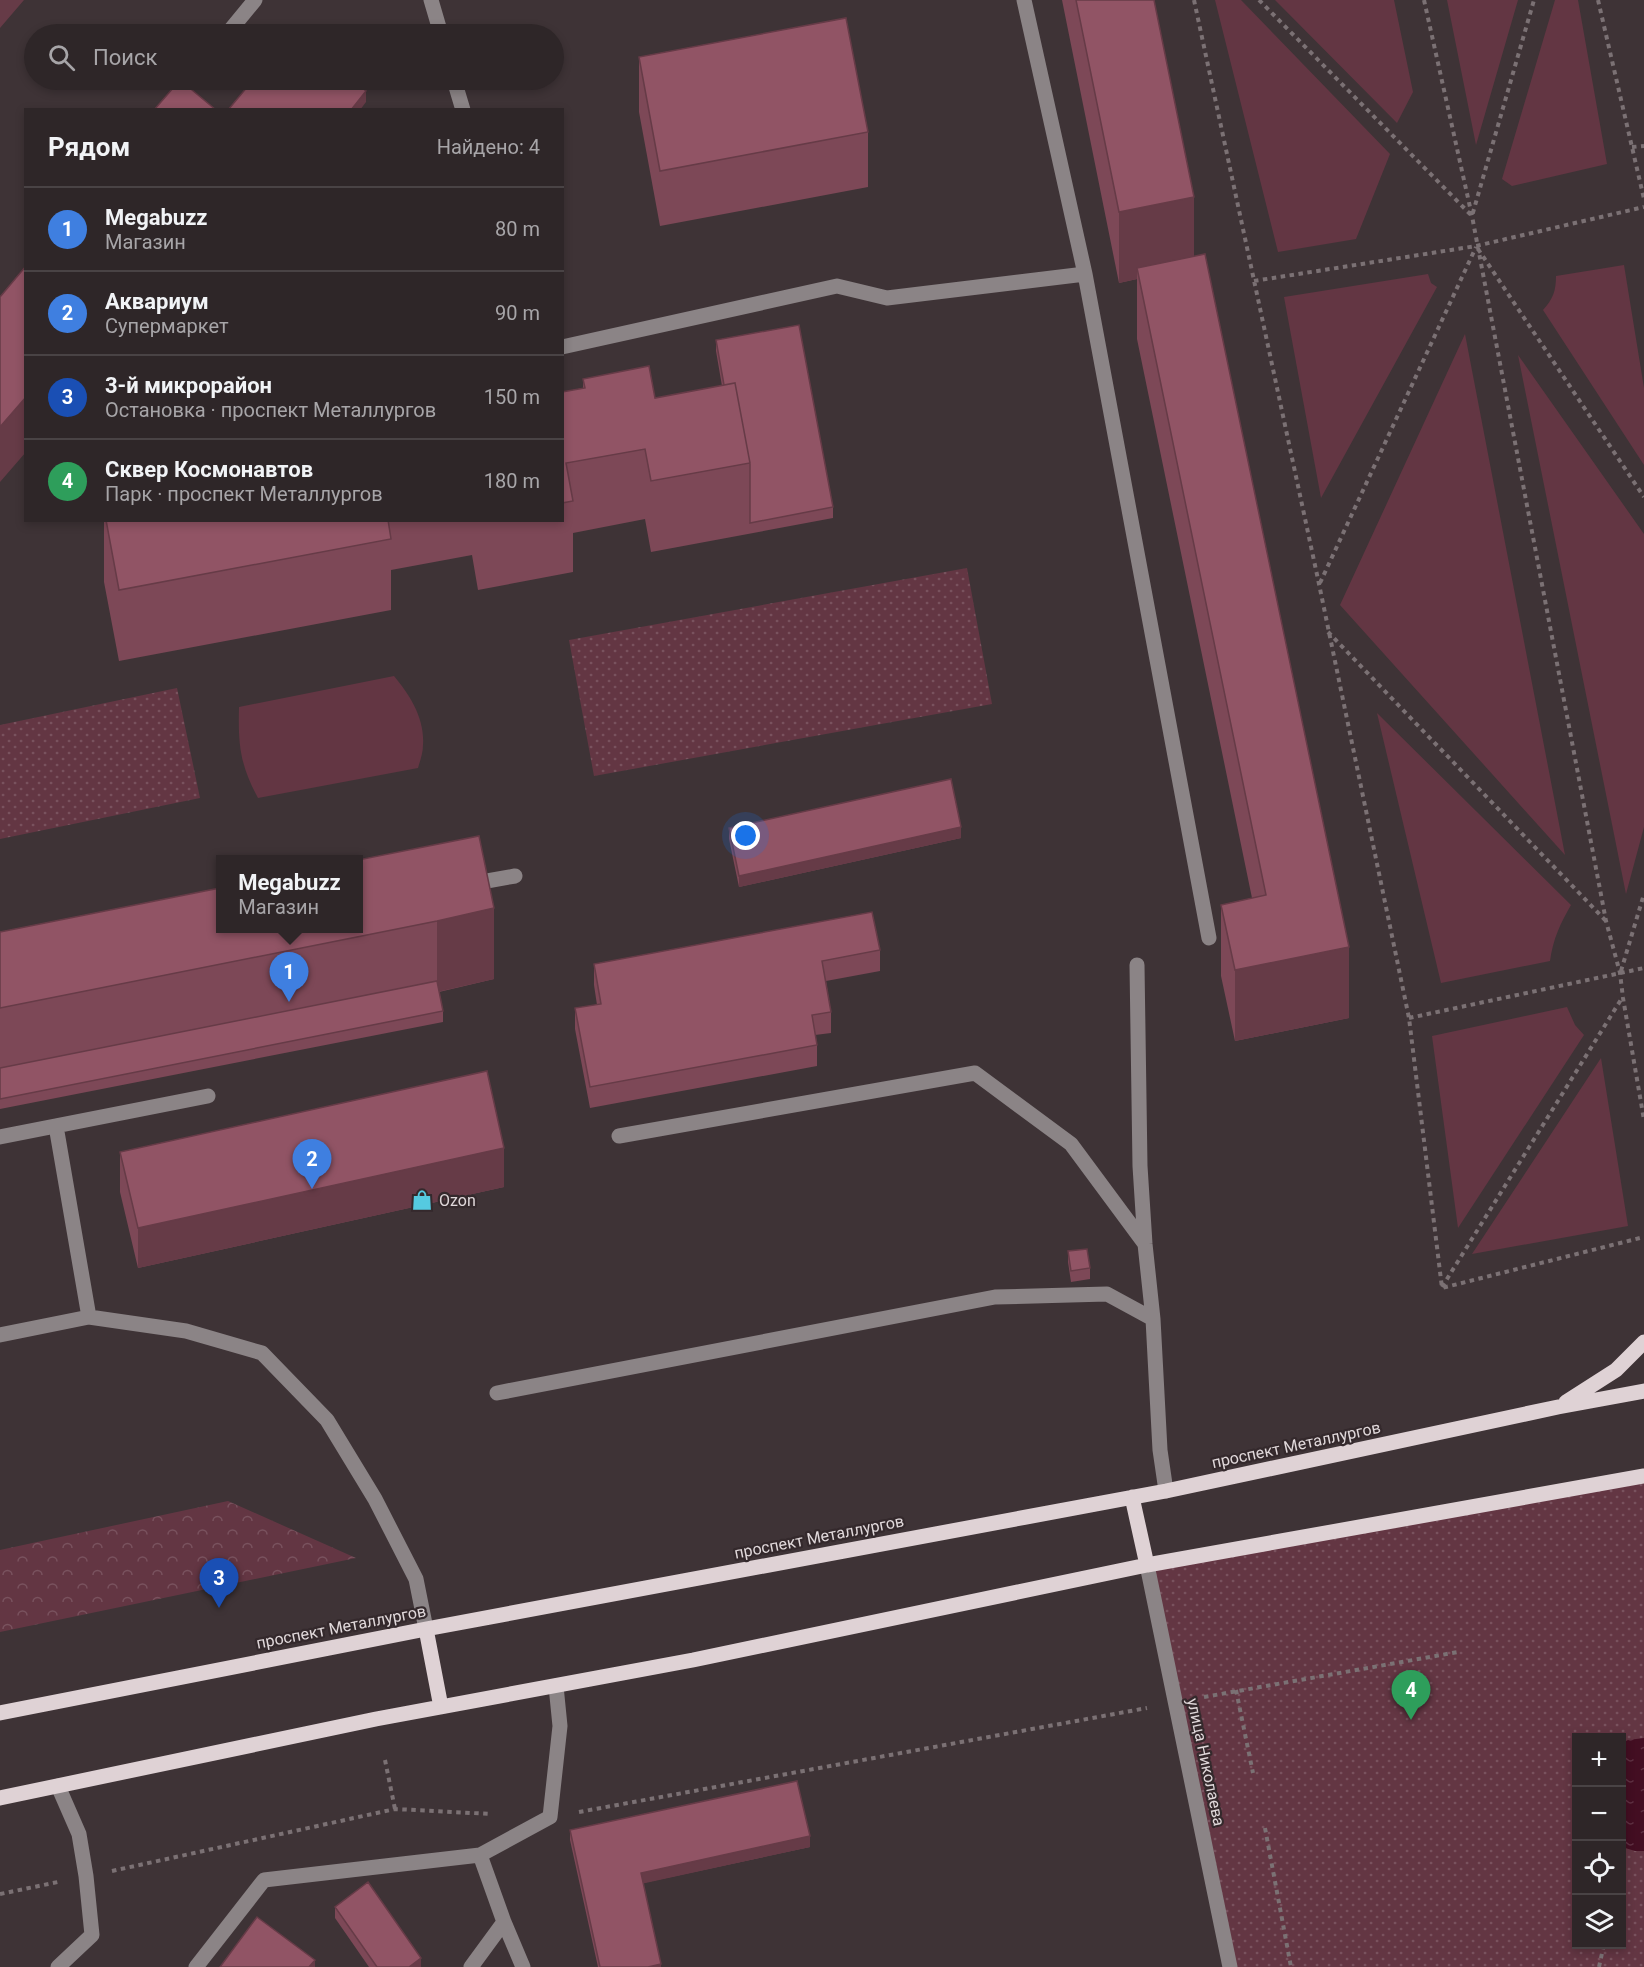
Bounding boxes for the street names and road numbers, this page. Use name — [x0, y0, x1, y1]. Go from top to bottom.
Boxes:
street label: проспект Металлургов — [1210, 1418, 1382, 1472]
street label: проспект Металлургов — [733, 1511, 905, 1563]
street label: проспект Металлургов — [255, 1601, 427, 1653]
street label: улица Николаева — [1183, 1696, 1229, 1828]

